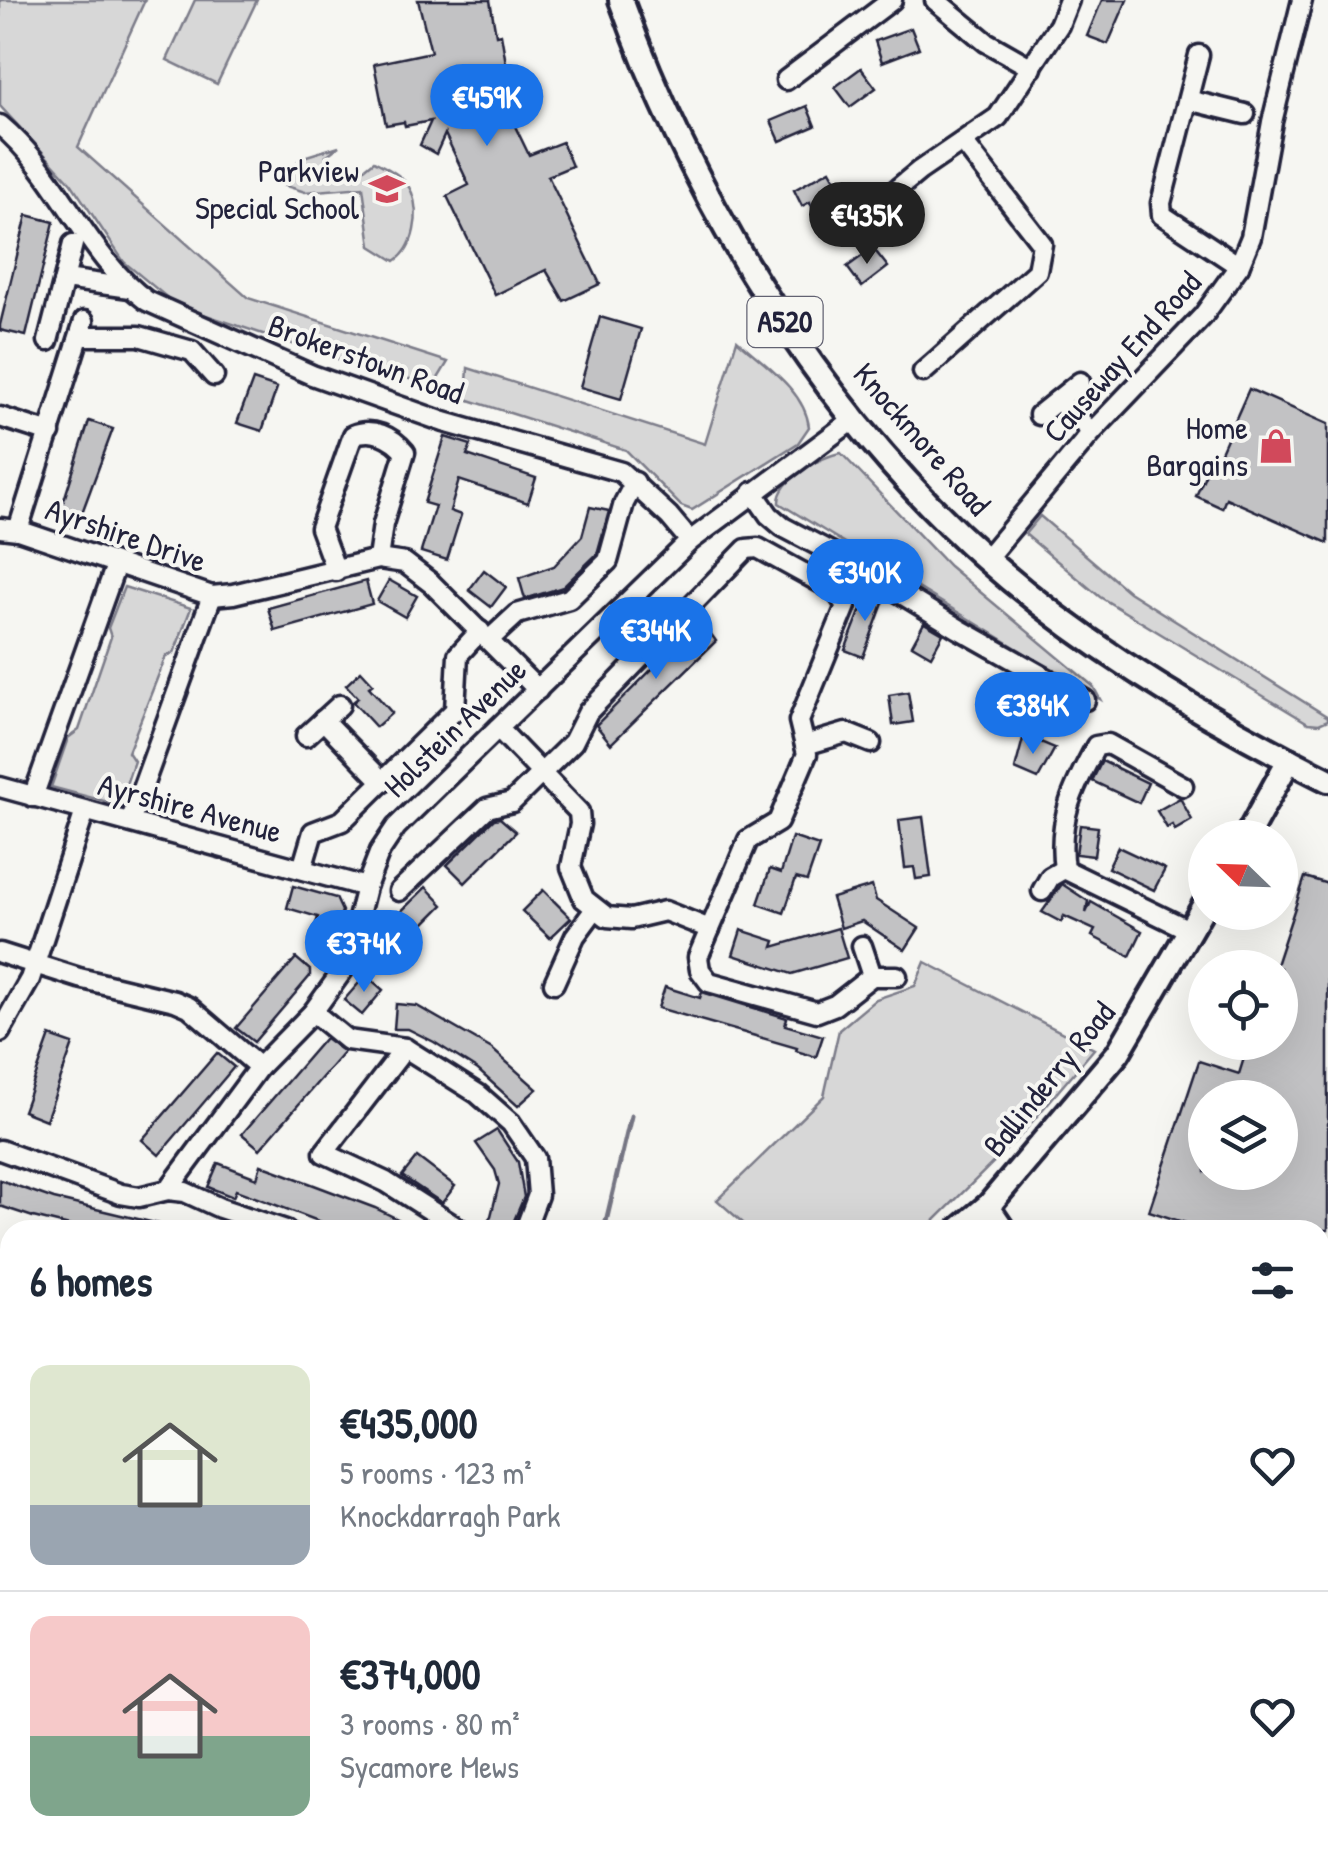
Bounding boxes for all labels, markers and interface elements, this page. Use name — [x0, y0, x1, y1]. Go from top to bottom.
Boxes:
pin: €459K — [417, 64, 557, 149]
text: €459K — [452, 75, 522, 118]
place label: Parkview Special School — [195, 149, 359, 229]
school or university icon: Parkview Special School — [368, 170, 406, 208]
pin: €435K — [797, 182, 937, 267]
text: €435K — [831, 193, 903, 236]
street label: Causeway End Road — [1033, 262, 1210, 452]
road number: A520 — [748, 297, 822, 347]
street label: Brokerstown Road — [262, 303, 470, 414]
street label: Knockmore Road — [844, 353, 1001, 524]
place label: Home Bargains — [1146, 406, 1248, 486]
shop icon: Home Bargains — [1257, 427, 1295, 465]
street label: Ayrshire Drive — [40, 487, 212, 582]
pin: €340K — [795, 539, 935, 624]
text: €340K — [829, 550, 901, 593]
pin: €344K — [586, 597, 726, 682]
text: €344K — [621, 608, 691, 651]
street label: Holstein Avenue — [374, 649, 535, 807]
pin: €384K — [963, 672, 1103, 757]
text: €384K — [997, 683, 1069, 726]
street label: Ayrshire Avenue — [94, 762, 287, 853]
north arrow — [1188, 820, 1298, 930]
map controls — [1188, 820, 1298, 1190]
pin: €374K — [294, 910, 434, 995]
text: €374K — [327, 921, 401, 964]
button: locate — [1188, 950, 1298, 1060]
street label: Ballinderry Road — [973, 992, 1124, 1165]
button: layers — [1188, 1080, 1298, 1190]
text: 6 homes — [30, 1252, 152, 1309]
icon: filters — [1245, 1253, 1300, 1308]
text: €435,000 — [340, 1394, 477, 1451]
icon: home — [110, 1405, 230, 1525]
icon: heart — [1245, 1438, 1300, 1493]
text: 5 rooms · 123 m² — [340, 1451, 532, 1494]
text: Knockdarragh Park — [340, 1494, 561, 1537]
text: €374,000 — [340, 1645, 481, 1702]
icon: home — [110, 1656, 230, 1776]
icon: heart — [1245, 1689, 1300, 1744]
text: 3 rooms · 80 m² — [340, 1702, 520, 1745]
text: Sycamore Mews — [340, 1745, 519, 1788]

